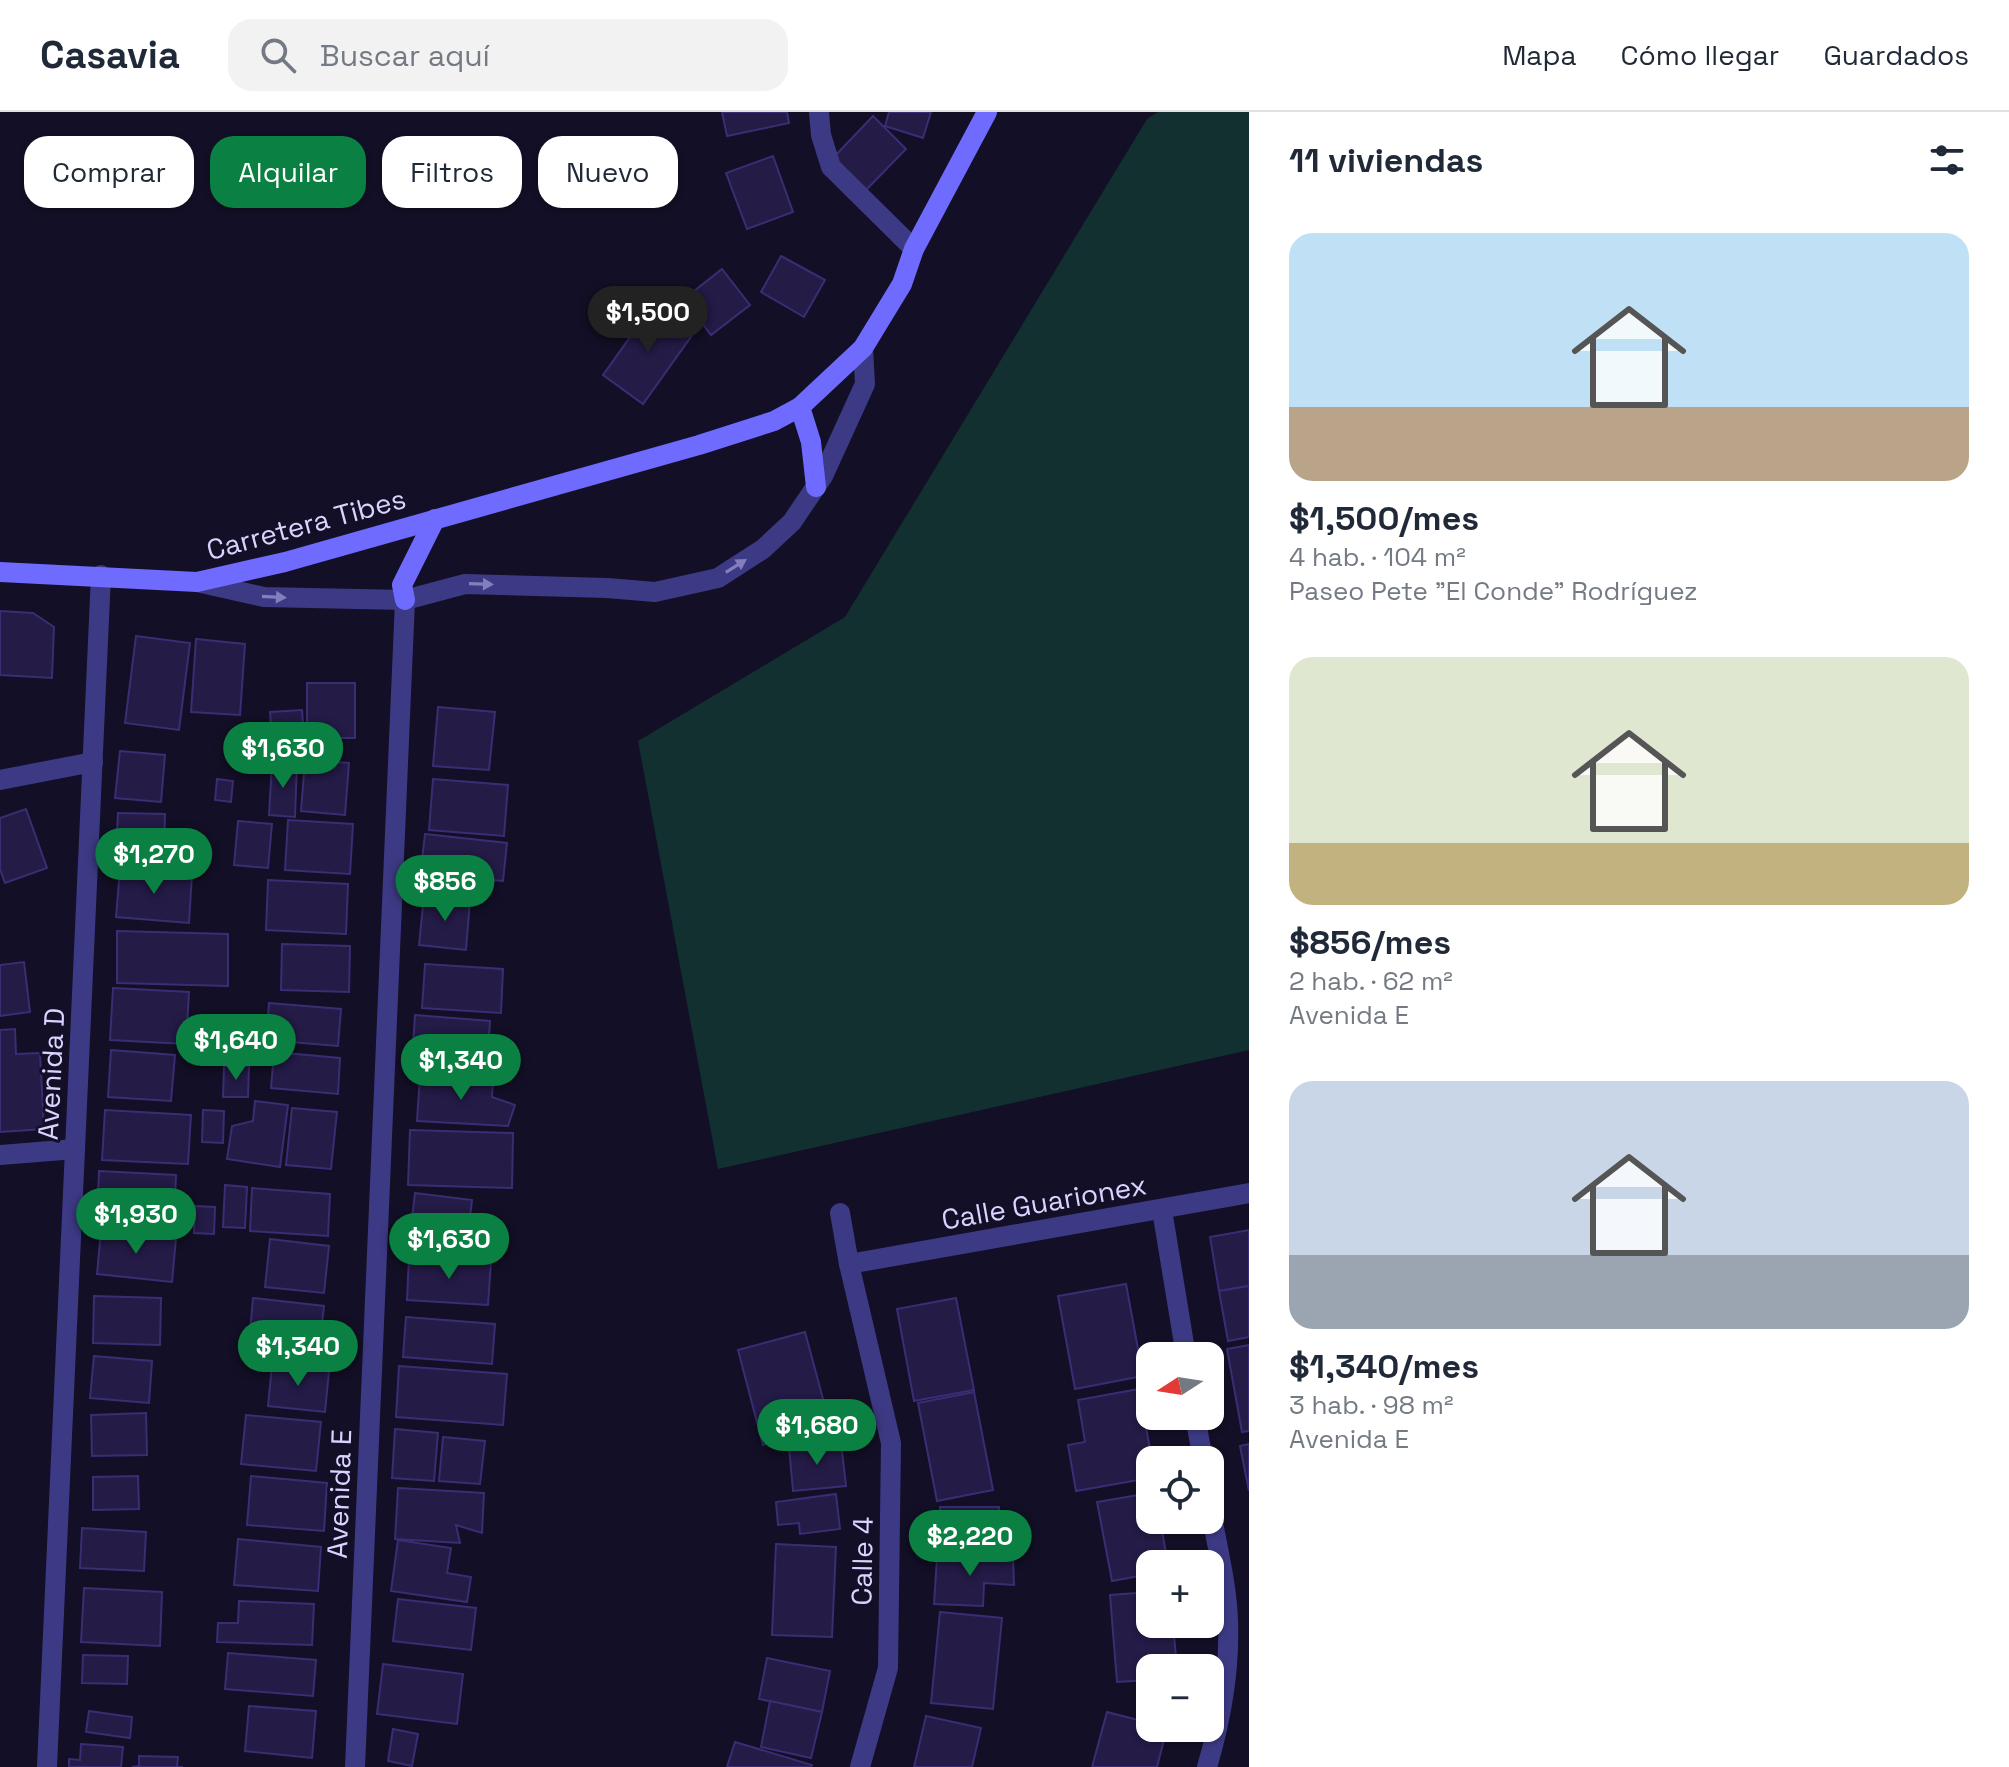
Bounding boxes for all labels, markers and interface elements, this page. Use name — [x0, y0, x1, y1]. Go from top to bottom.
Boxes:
search box — [228, 19, 788, 91]
text: Casavia — [40, 31, 180, 79]
icon: search — [256, 33, 300, 77]
text: Buscar aquí — [320, 36, 490, 75]
text: Mapa — [1502, 37, 1577, 73]
text: Cómo llegar — [1621, 37, 1779, 73]
text: Guardados — [1823, 37, 1969, 73]
chip: Comprar — [24, 136, 194, 208]
chip: Alquilar — [210, 136, 366, 208]
chip: Filtros — [382, 136, 522, 208]
chip: Nuevo — [538, 136, 678, 208]
icon: filters — [1925, 138, 1969, 182]
text: 11 viviendas — [1289, 139, 1483, 182]
icon: home — [1557, 285, 1701, 429]
pin: $1,500 — [583, 286, 713, 354]
text: $1,500 — [606, 295, 690, 329]
street label: Carretera Tibes — [202, 480, 410, 568]
text: $1,500/mes — [1289, 497, 1479, 540]
text: 4 hab. · 104 m² — [1289, 540, 1466, 574]
one-way arrow — [725, 560, 747, 574]
text: Paseo Pete "El Conde" Rodríguez — [1289, 574, 1698, 608]
one-way arrow — [469, 578, 494, 591]
one-way arrow — [262, 591, 287, 604]
icon: home — [1557, 709, 1701, 853]
pin: $1,630 — [218, 722, 348, 790]
text: $1,630 — [241, 731, 325, 765]
pin: $1,270 — [89, 828, 219, 896]
text: $1,270 — [113, 837, 195, 871]
pin: $856 — [398, 855, 492, 923]
text: $856 — [413, 864, 477, 898]
text: $856/mes — [1289, 921, 1451, 964]
text: 2 hab. · 62 m² — [1289, 964, 1453, 998]
text: Avenida E — [1289, 998, 1409, 1032]
street label: Avenida D — [30, 1007, 72, 1141]
pin: $1,640 — [171, 1014, 301, 1082]
text: $1,640 — [194, 1023, 278, 1057]
pin: $1,340 — [396, 1034, 526, 1102]
text: $1,340 — [419, 1043, 503, 1077]
icon: home — [1557, 1133, 1701, 1277]
street label: Calle Guarionex — [939, 1166, 1149, 1238]
pin: $1,930 — [71, 1188, 201, 1256]
text: $1,930 — [94, 1197, 178, 1231]
pin: $1,630 — [384, 1213, 514, 1281]
text: $1,630 — [407, 1222, 491, 1256]
pin: $1,340 — [233, 1320, 363, 1388]
text: $1,340 — [256, 1329, 340, 1363]
north arrow — [1136, 1342, 1224, 1430]
map controls — [1136, 1342, 1224, 1742]
text: $1,340/mes — [1289, 1345, 1479, 1388]
text: 3 hab. · 98 m² — [1289, 1388, 1453, 1422]
pin: $1,680 — [752, 1399, 882, 1467]
text: $1,680 — [775, 1408, 859, 1442]
text: Avenida E — [1289, 1422, 1409, 1456]
street label: Avenida E — [319, 1429, 359, 1559]
button: locate — [1136, 1446, 1224, 1534]
pin: $2,220 — [905, 1510, 1035, 1578]
street label: Calle 4 — [843, 1516, 881, 1606]
text: $2,220 — [927, 1519, 1013, 1553]
button: + — [1136, 1550, 1224, 1638]
button: − — [1136, 1654, 1224, 1742]

